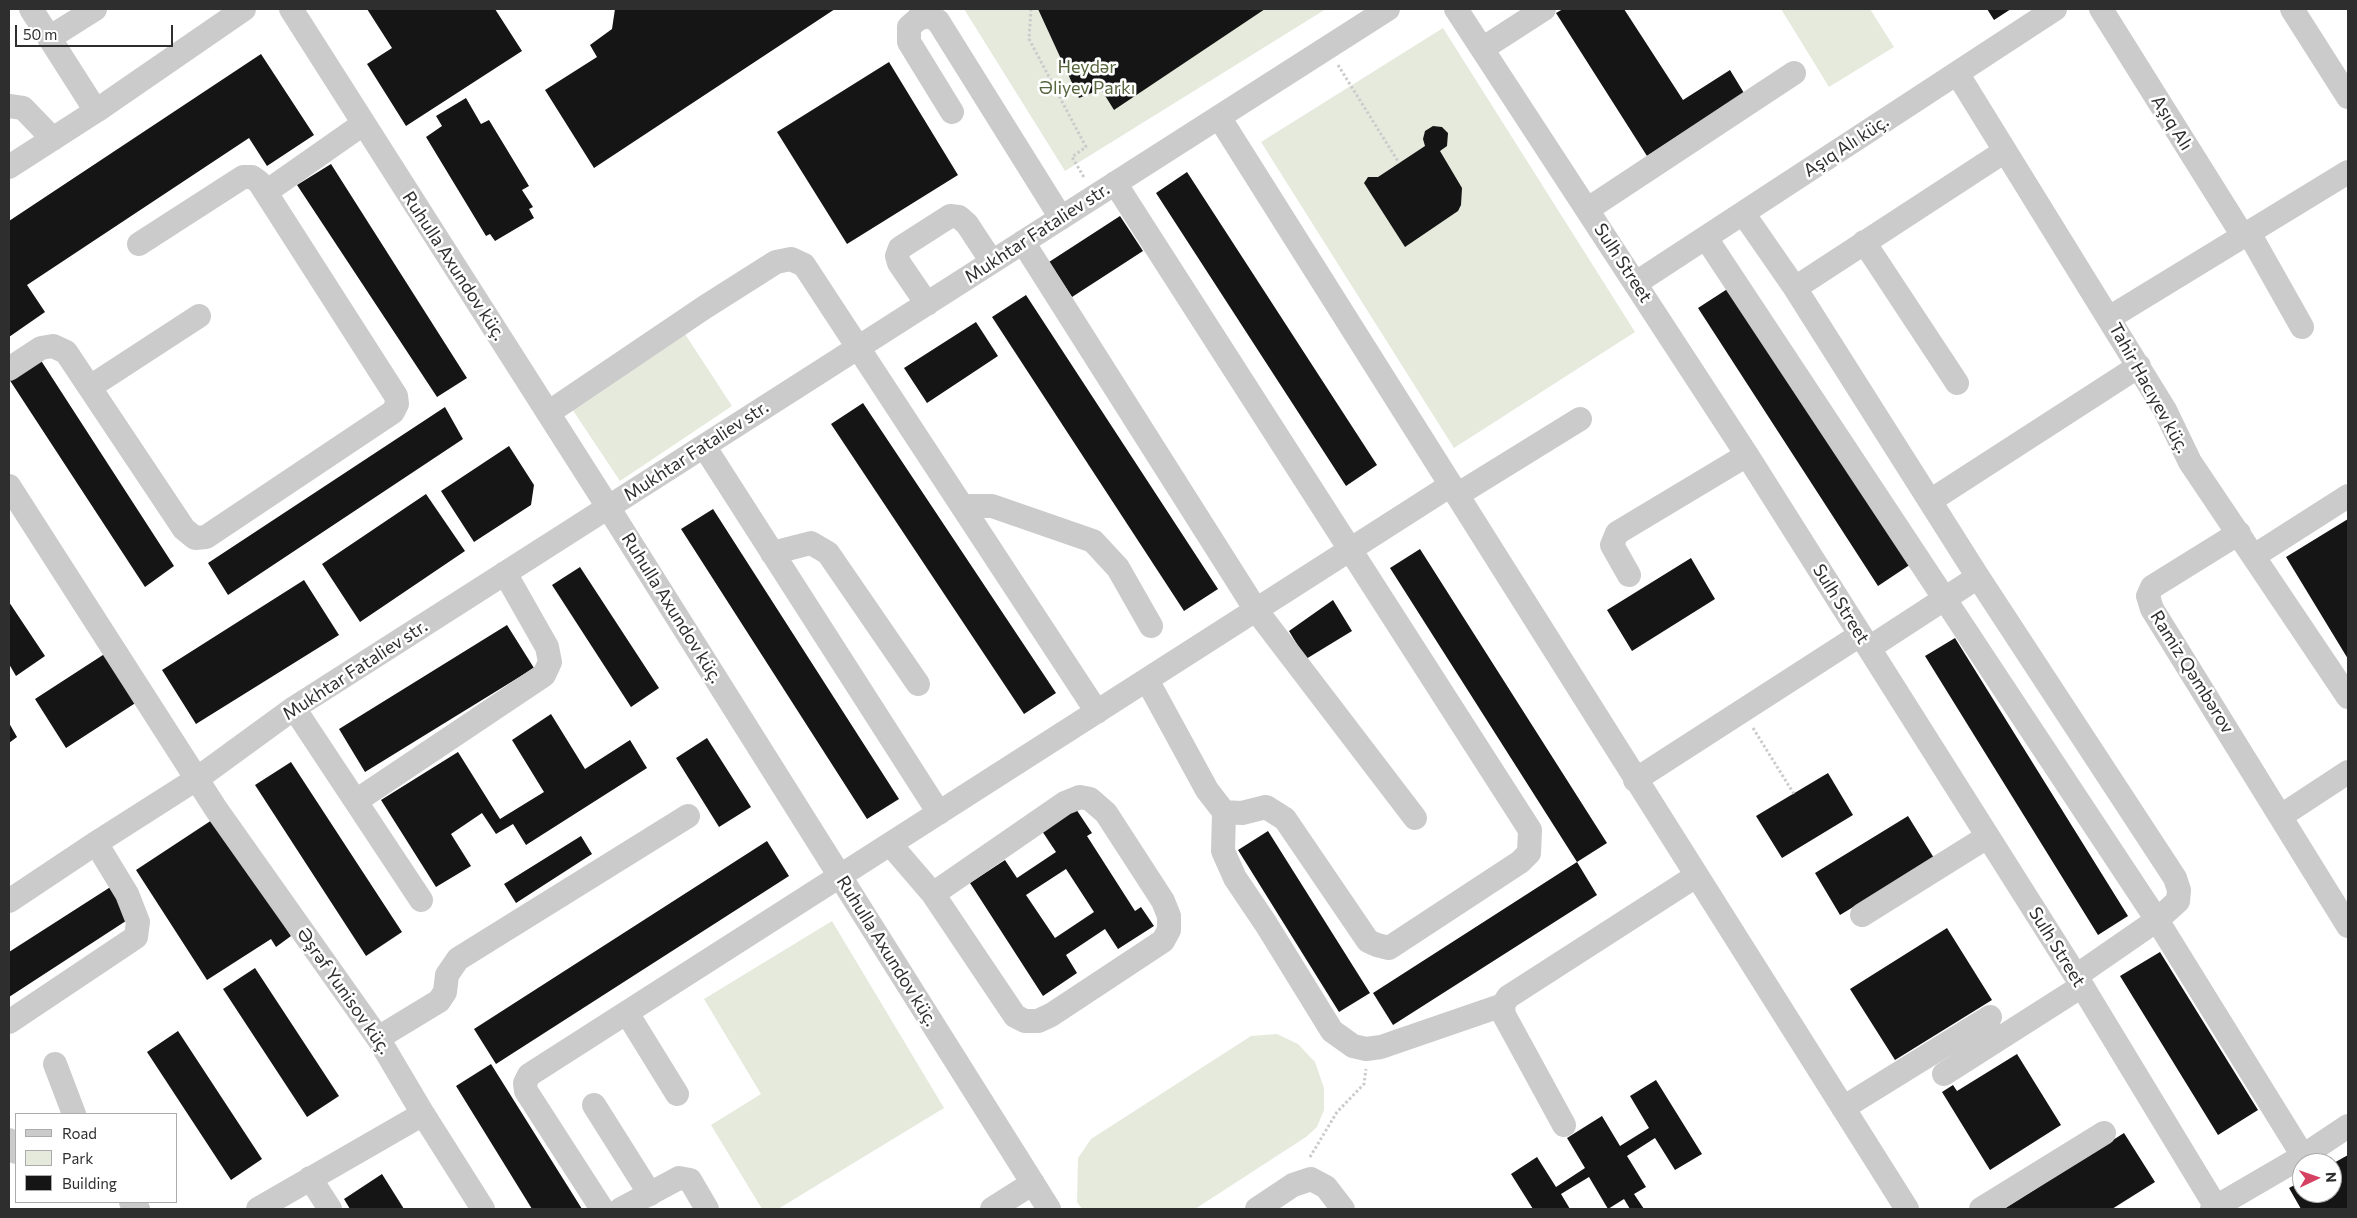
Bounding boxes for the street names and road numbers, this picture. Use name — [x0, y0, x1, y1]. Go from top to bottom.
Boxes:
street label: Aşıq Alı — [2147, 91, 2197, 155]
street label: Aşıq Alı küç. — [1799, 110, 1893, 182]
street label: Mukhtar Fataliev str. — [961, 178, 1113, 288]
street label: Ruhulla Axundov küç. — [398, 187, 510, 345]
street label: Sulh Street — [1589, 219, 1657, 307]
street label: Tahir Hacıyev küç. — [2104, 319, 2194, 457]
street label: Mukhtar Fataliev str. — [620, 396, 772, 506]
street label: Ruhulla Axundov küç. — [617, 529, 727, 687]
street label: Sulh Street — [1808, 560, 1874, 648]
street label: Ramiz Qəmbərov — [2146, 607, 2238, 737]
street label: Mukhtar Fataliev str. — [279, 615, 431, 725]
street label: Ruhulla Axundov küç. — [832, 872, 942, 1030]
street label: Sulh Street — [2024, 903, 2090, 991]
street label: Əşrəf Yunisov küç. — [292, 924, 396, 1058]

